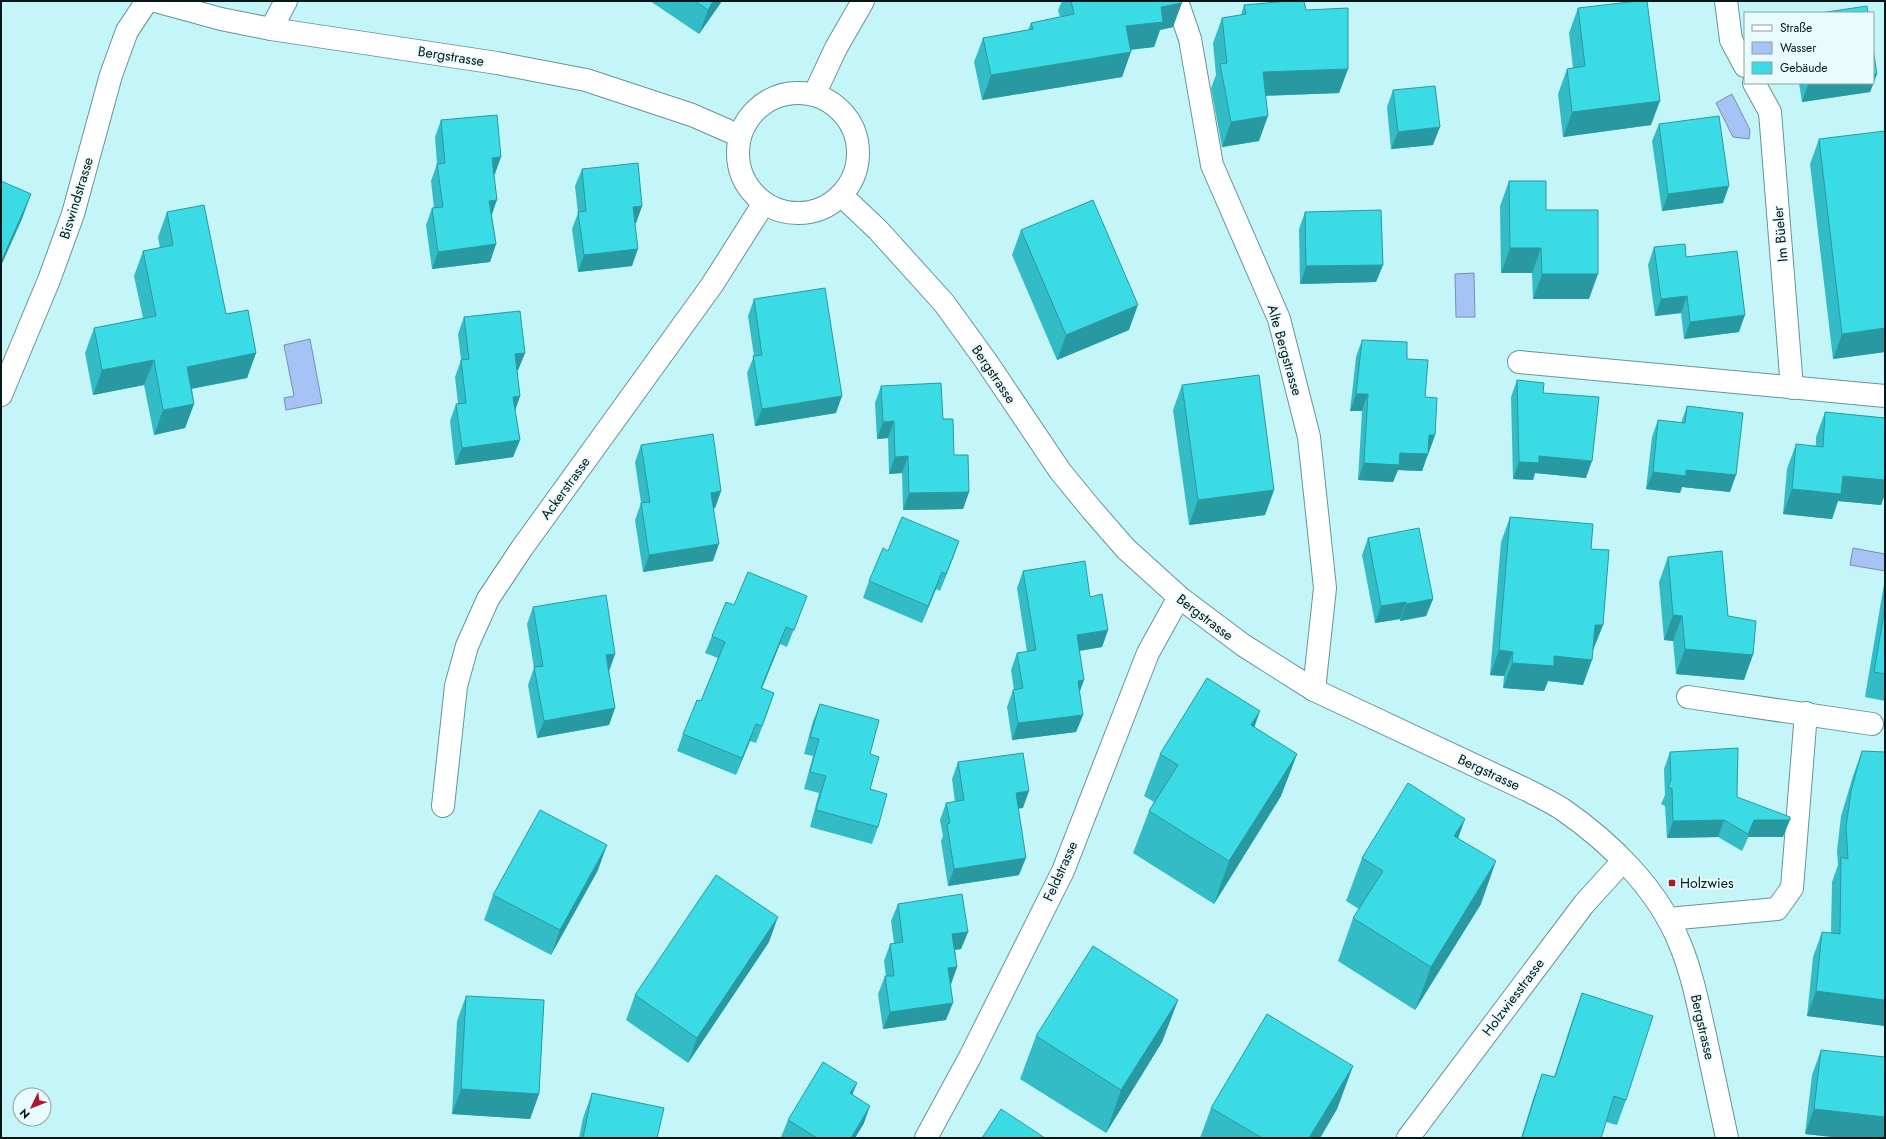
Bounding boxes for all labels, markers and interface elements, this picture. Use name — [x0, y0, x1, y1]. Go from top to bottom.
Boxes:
legend — [1744, 12, 1874, 84]
text: Straße — [1780, 19, 1812, 37]
text: Wasser — [1780, 39, 1817, 57]
street label: Bergstrasse — [417, 41, 485, 71]
text: Gebäude — [1780, 59, 1827, 77]
street label: Biswindstrasse — [54, 155, 98, 241]
street label: Im Büeler — [1768, 205, 1792, 263]
street label: Alte Bergstrasse — [1262, 302, 1308, 398]
street label: Bergstrasse — [967, 341, 1021, 407]
street label: Ackerstrasse — [535, 453, 595, 523]
street label: Bergstrasse — [1172, 589, 1238, 645]
street label: Bergstrasse — [1455, 749, 1523, 795]
street label: Feldstrasse — [1038, 838, 1082, 904]
place label: Holzwies — [1680, 873, 1734, 893]
marker: Holzwies — [1667, 878, 1677, 888]
street label: Holzwiesstrasse — [1477, 954, 1549, 1040]
street label: Bergstrasse — [1686, 992, 1720, 1062]
north arrow — [12, 1087, 52, 1127]
text: N — [16, 1105, 34, 1122]

